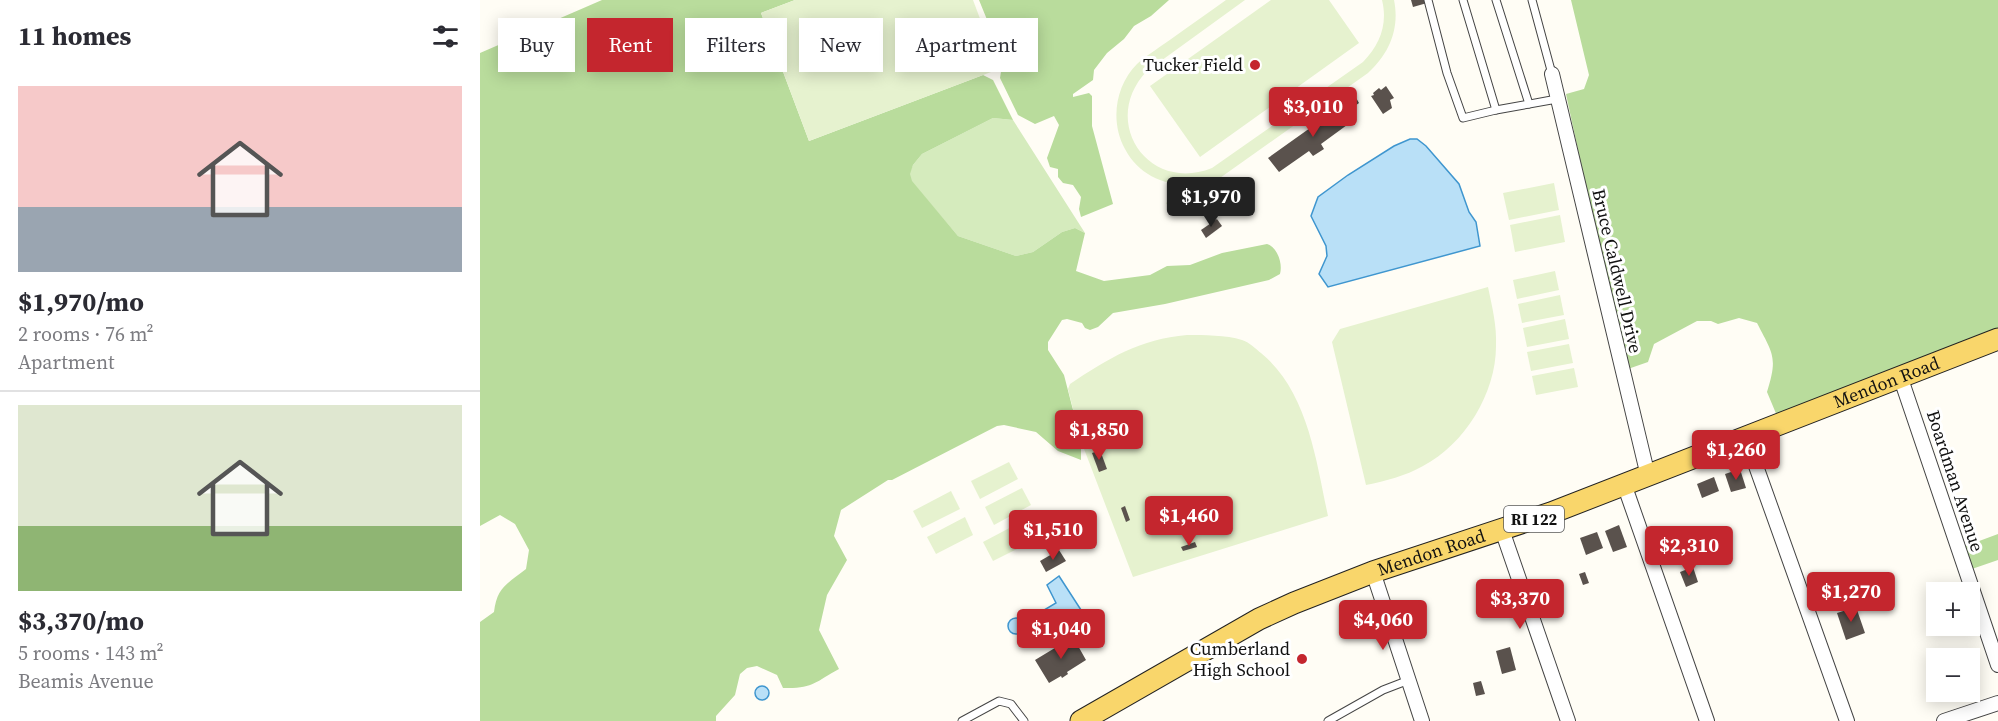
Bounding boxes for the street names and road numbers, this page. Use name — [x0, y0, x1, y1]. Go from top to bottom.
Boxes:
street label: Bruce Caldwell Drive — [1586, 186, 1649, 356]
street label: Mendon Road — [1830, 350, 1943, 414]
street label: Boardman Avenue — [1921, 407, 1990, 555]
road number: RI 122 — [1504, 506, 1564, 532]
street label: Mendon Road — [1374, 523, 1488, 582]

